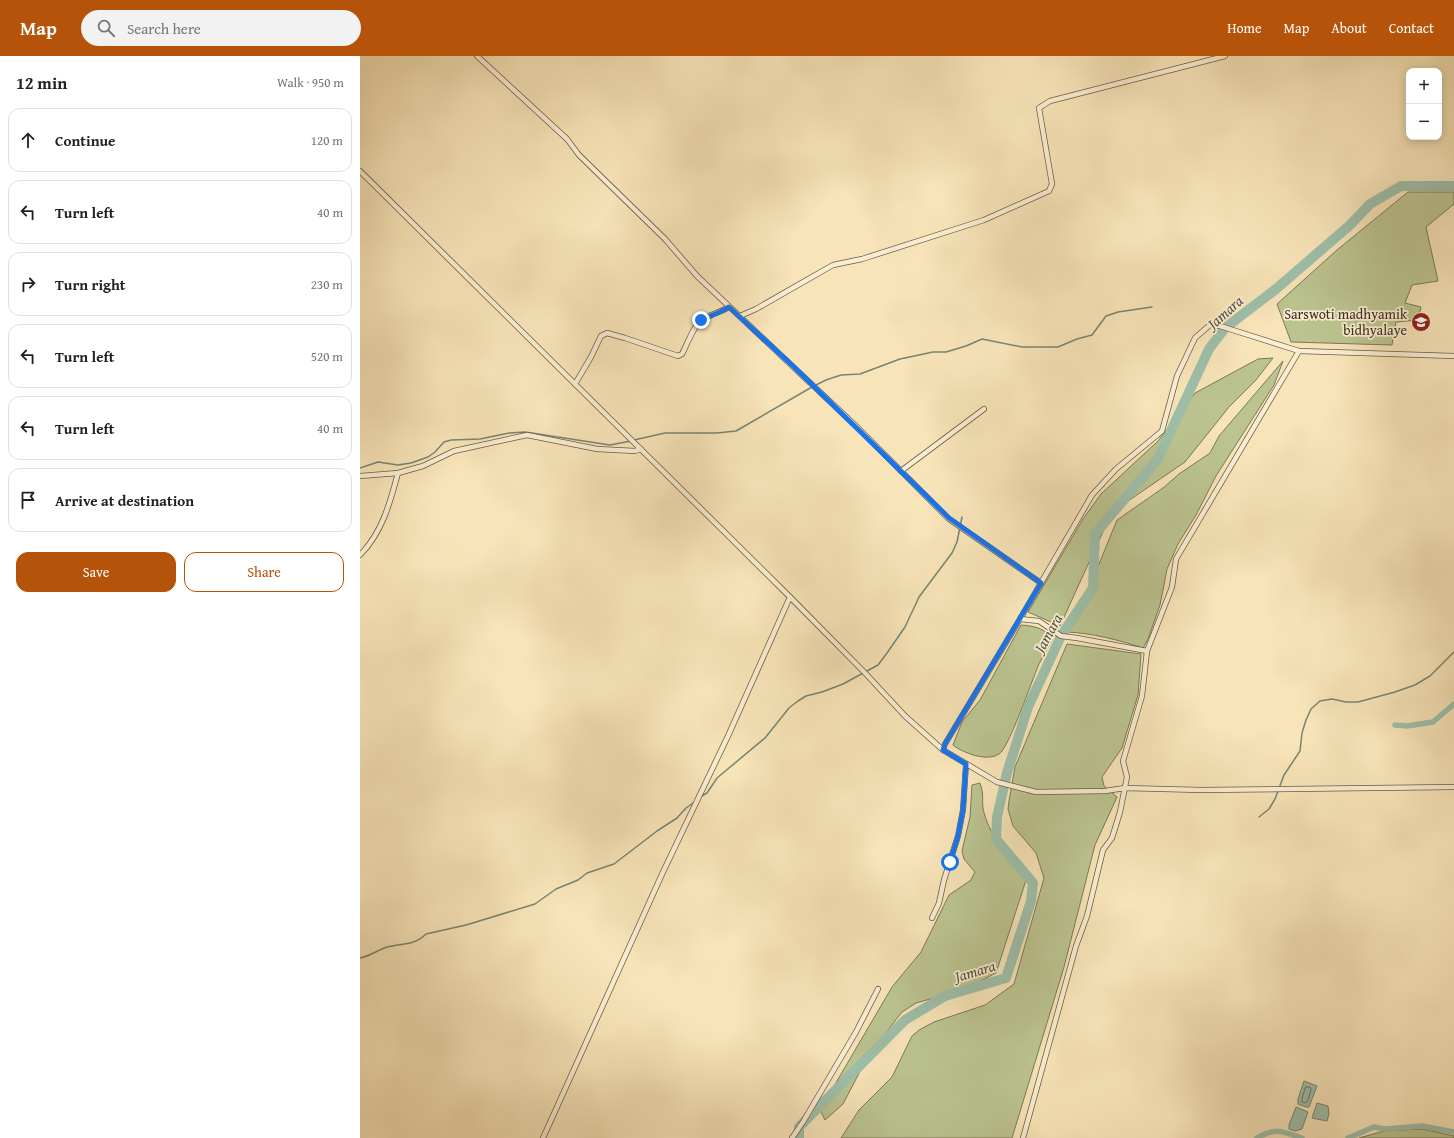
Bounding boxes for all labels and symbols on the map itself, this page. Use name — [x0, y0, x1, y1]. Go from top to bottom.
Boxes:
water label: Jamara — [1200, 290, 1247, 336]
place label: Sarswoti madhyamik bidhyalaye — [1284, 304, 1408, 340]
route end — [692, 311, 710, 329]
school or university icon: Sarswoti madhyamik bidhyalaye — [1410, 311, 1432, 333]
water label: Jamara — [1027, 610, 1067, 659]
route start — [941, 853, 959, 871]
water label: Jamara — [949, 955, 998, 988]

